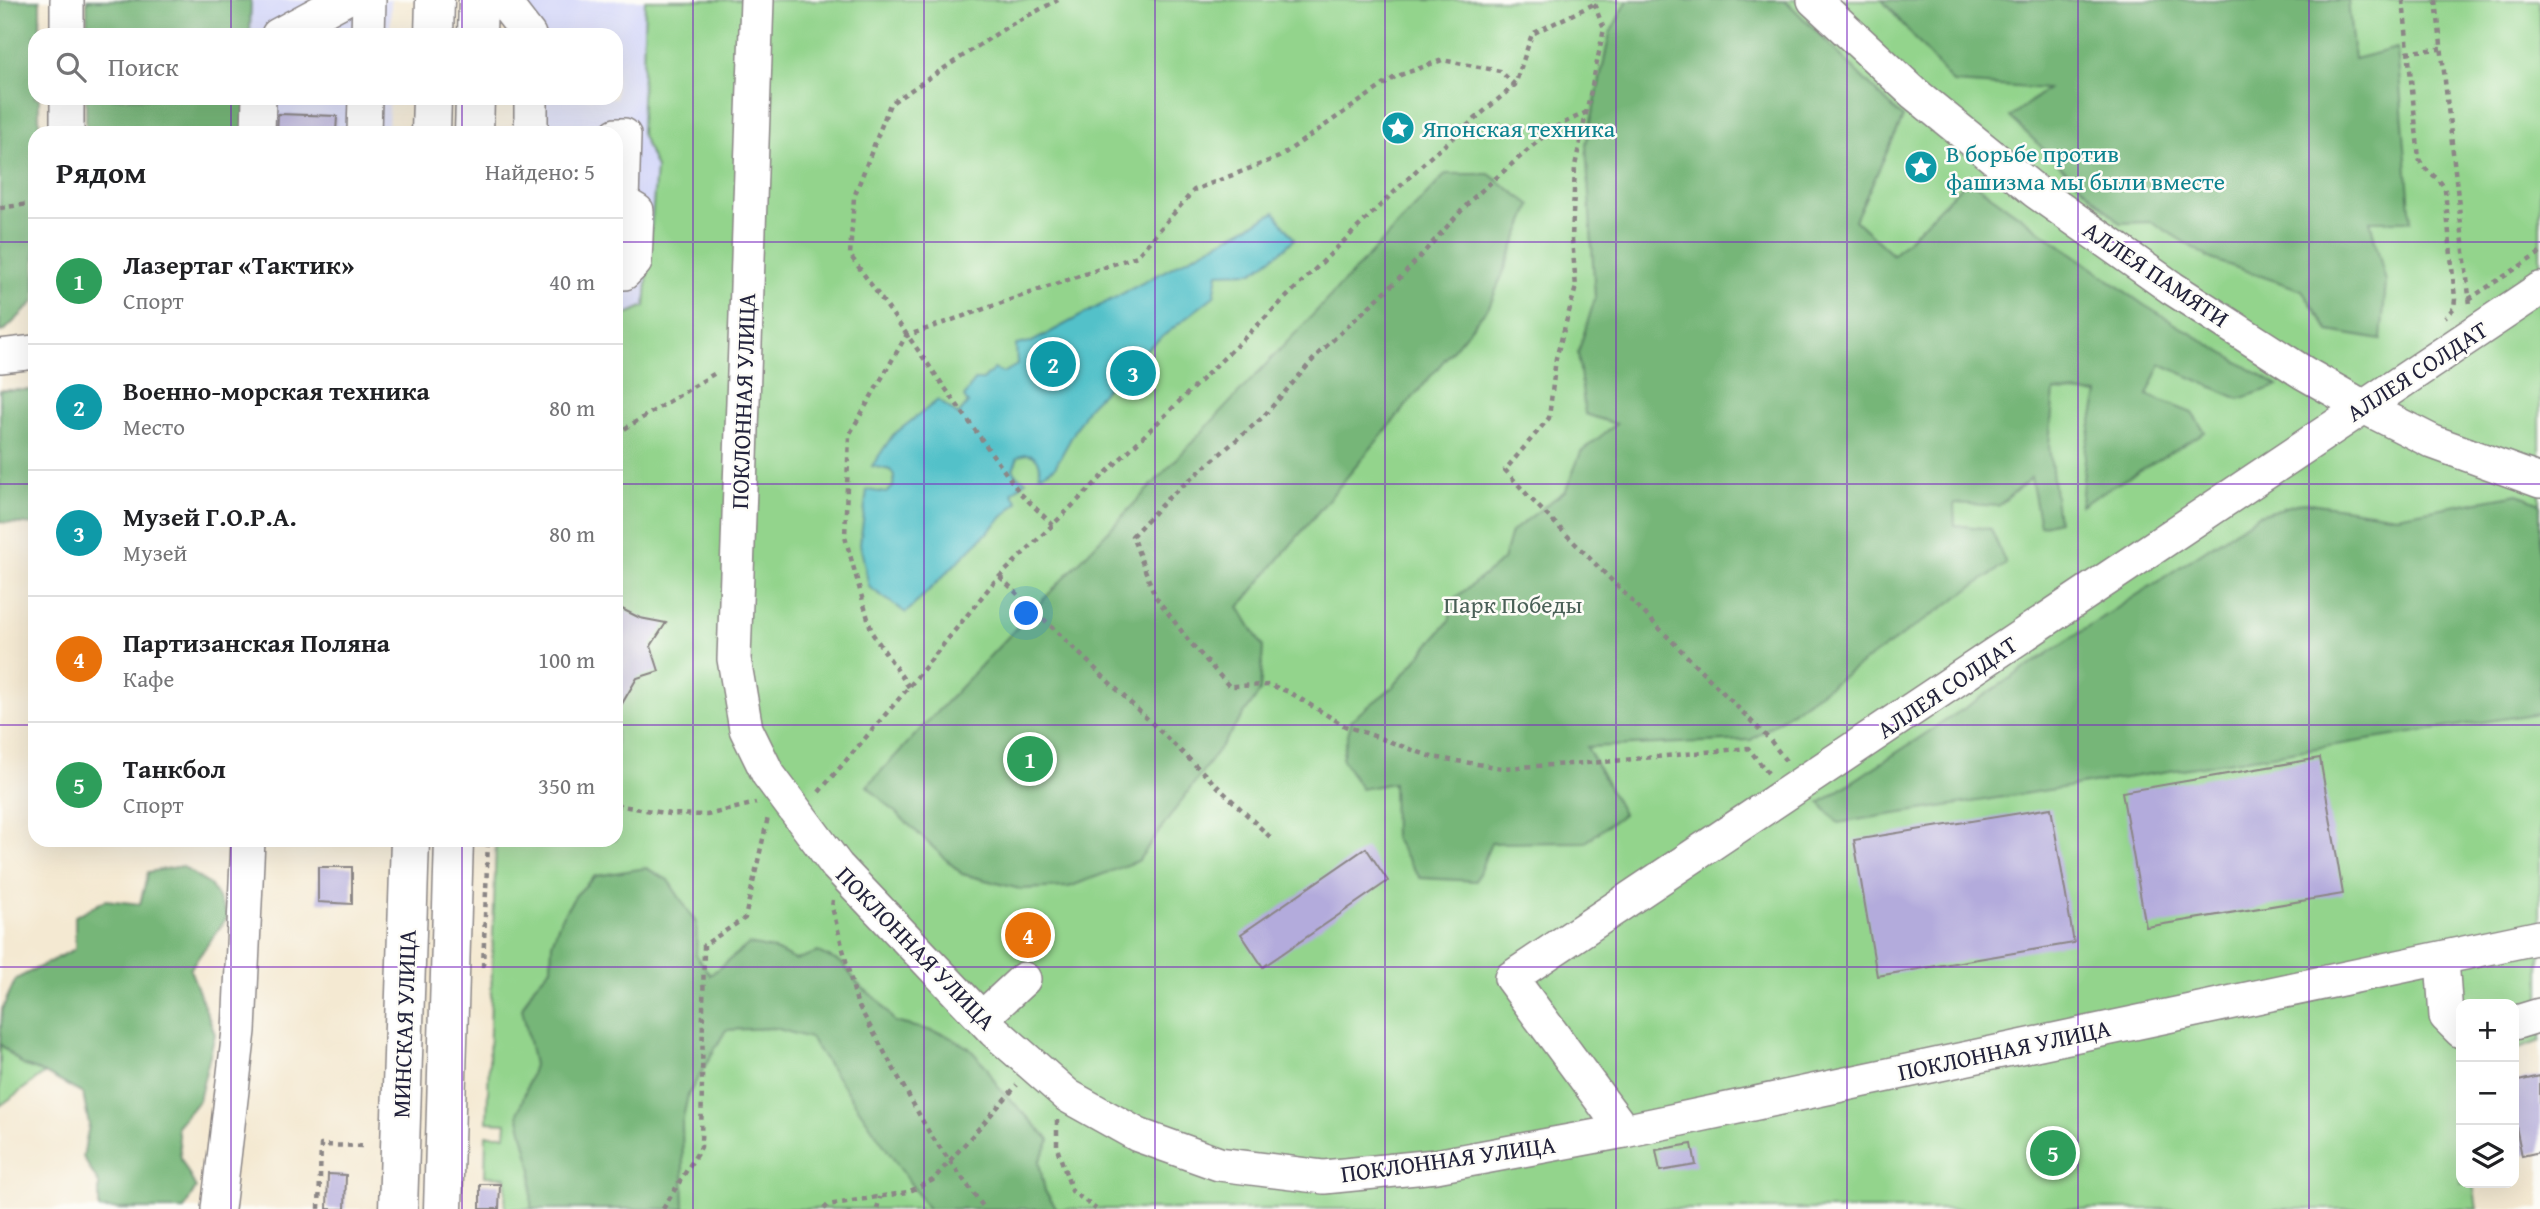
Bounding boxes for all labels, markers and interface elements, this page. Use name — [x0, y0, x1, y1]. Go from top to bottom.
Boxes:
search box — [28, 28, 623, 105]
text: Поиск — [108, 47, 179, 86]
icon: search — [52, 48, 90, 86]
place icon: Японская техника — [1379, 109, 1417, 147]
place label: Японская техника — [1421, 111, 1616, 146]
place label: В борьбе против фашизма мы были вместе — [1946, 136, 2225, 199]
place icon: В борьбе против фашизма мы были вместе — [1902, 148, 1940, 186]
text: Рядом — [56, 150, 147, 194]
text: Найдено: 5 — [485, 155, 595, 188]
street label: АЛЛЕЯ ПАМЯТИ — [2076, 212, 2236, 336]
text: Лазертаг «Тактик» — [123, 245, 354, 284]
text: 1 — [73, 265, 85, 298]
text: 40 m — [549, 265, 595, 298]
text: Спорт — [123, 284, 184, 317]
street label: ПОКЛОННАЯ УЛИЦА — [722, 292, 764, 510]
street label: АЛЛЕЯ СОЛДАТ — [2339, 312, 2495, 430]
pin: 2 — [1030, 338, 1076, 390]
pin: 3 — [1110, 347, 1156, 399]
text: Военно-морская техника — [123, 371, 430, 410]
text: 2 — [73, 391, 85, 424]
text: 80 m — [549, 391, 595, 424]
text: Место — [123, 410, 185, 443]
text: Музей Г.О.Р.А. — [123, 497, 297, 536]
text: 3 — [73, 517, 85, 550]
text: 80 m — [549, 517, 595, 550]
text: Музей — [123, 536, 187, 569]
park label: Парк Победы — [1444, 587, 1583, 622]
your location — [1009, 596, 1043, 630]
text: Партизанская Поляна — [123, 623, 390, 662]
street label: АЛЛЕЯ СОЛДАТ — [1870, 627, 2024, 747]
text: 4 — [73, 643, 85, 676]
text: 100 m — [538, 643, 595, 676]
text: Кафе — [123, 662, 174, 695]
pin: 1 — [1007, 733, 1053, 785]
text: Танкбол — [123, 749, 226, 788]
text: 5 — [73, 769, 85, 802]
text: 350 m — [538, 769, 595, 802]
text: Спорт — [123, 788, 184, 821]
street label: ПОКЛОННАЯ УЛИЦА — [828, 858, 1004, 1038]
pin: 4 — [1005, 909, 1051, 961]
street label: МИНСКАЯ УЛИЦА — [383, 929, 425, 1119]
map controls — [2456, 999, 2519, 1188]
button: + — [2456, 999, 2519, 1062]
street label: ПОКЛОННАЯ УЛИЦА — [1894, 1010, 2114, 1090]
button: − — [2456, 1062, 2519, 1125]
button: layers — [2456, 1125, 2519, 1188]
street label: ПОКЛОННАЯ УЛИЦА — [1338, 1127, 1558, 1191]
pin: 5 — [2030, 1127, 2076, 1179]

